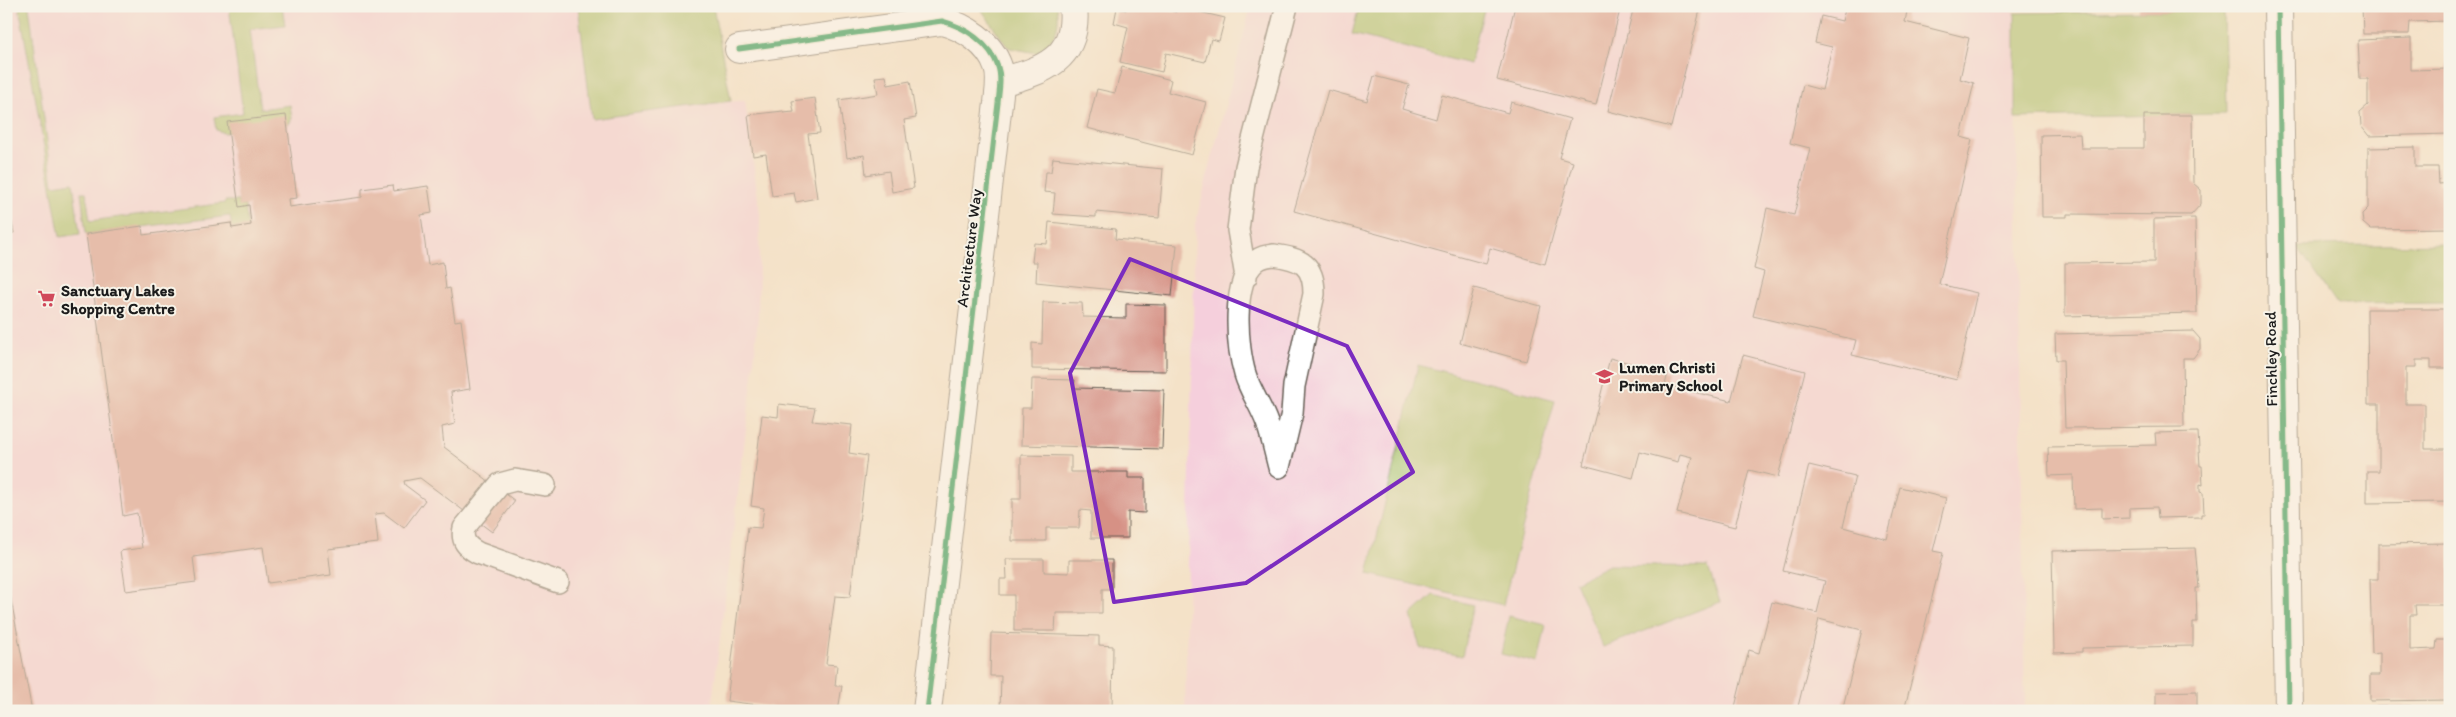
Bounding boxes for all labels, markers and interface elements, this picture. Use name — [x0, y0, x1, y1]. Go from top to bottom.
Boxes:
street label: Architecture Way — [952, 187, 986, 308]
place label: Sanctuary Lakes Shopping Centre — [61, 281, 175, 319]
supermarket icon: Sanctuary Lakes Shopping Centre — [37, 289, 57, 309]
street label: Finchley Road — [2261, 311, 2281, 407]
place label: Lumen Christi Primary School — [1619, 358, 1723, 396]
school or university icon: Lumen Christi Primary School — [1595, 366, 1615, 386]

